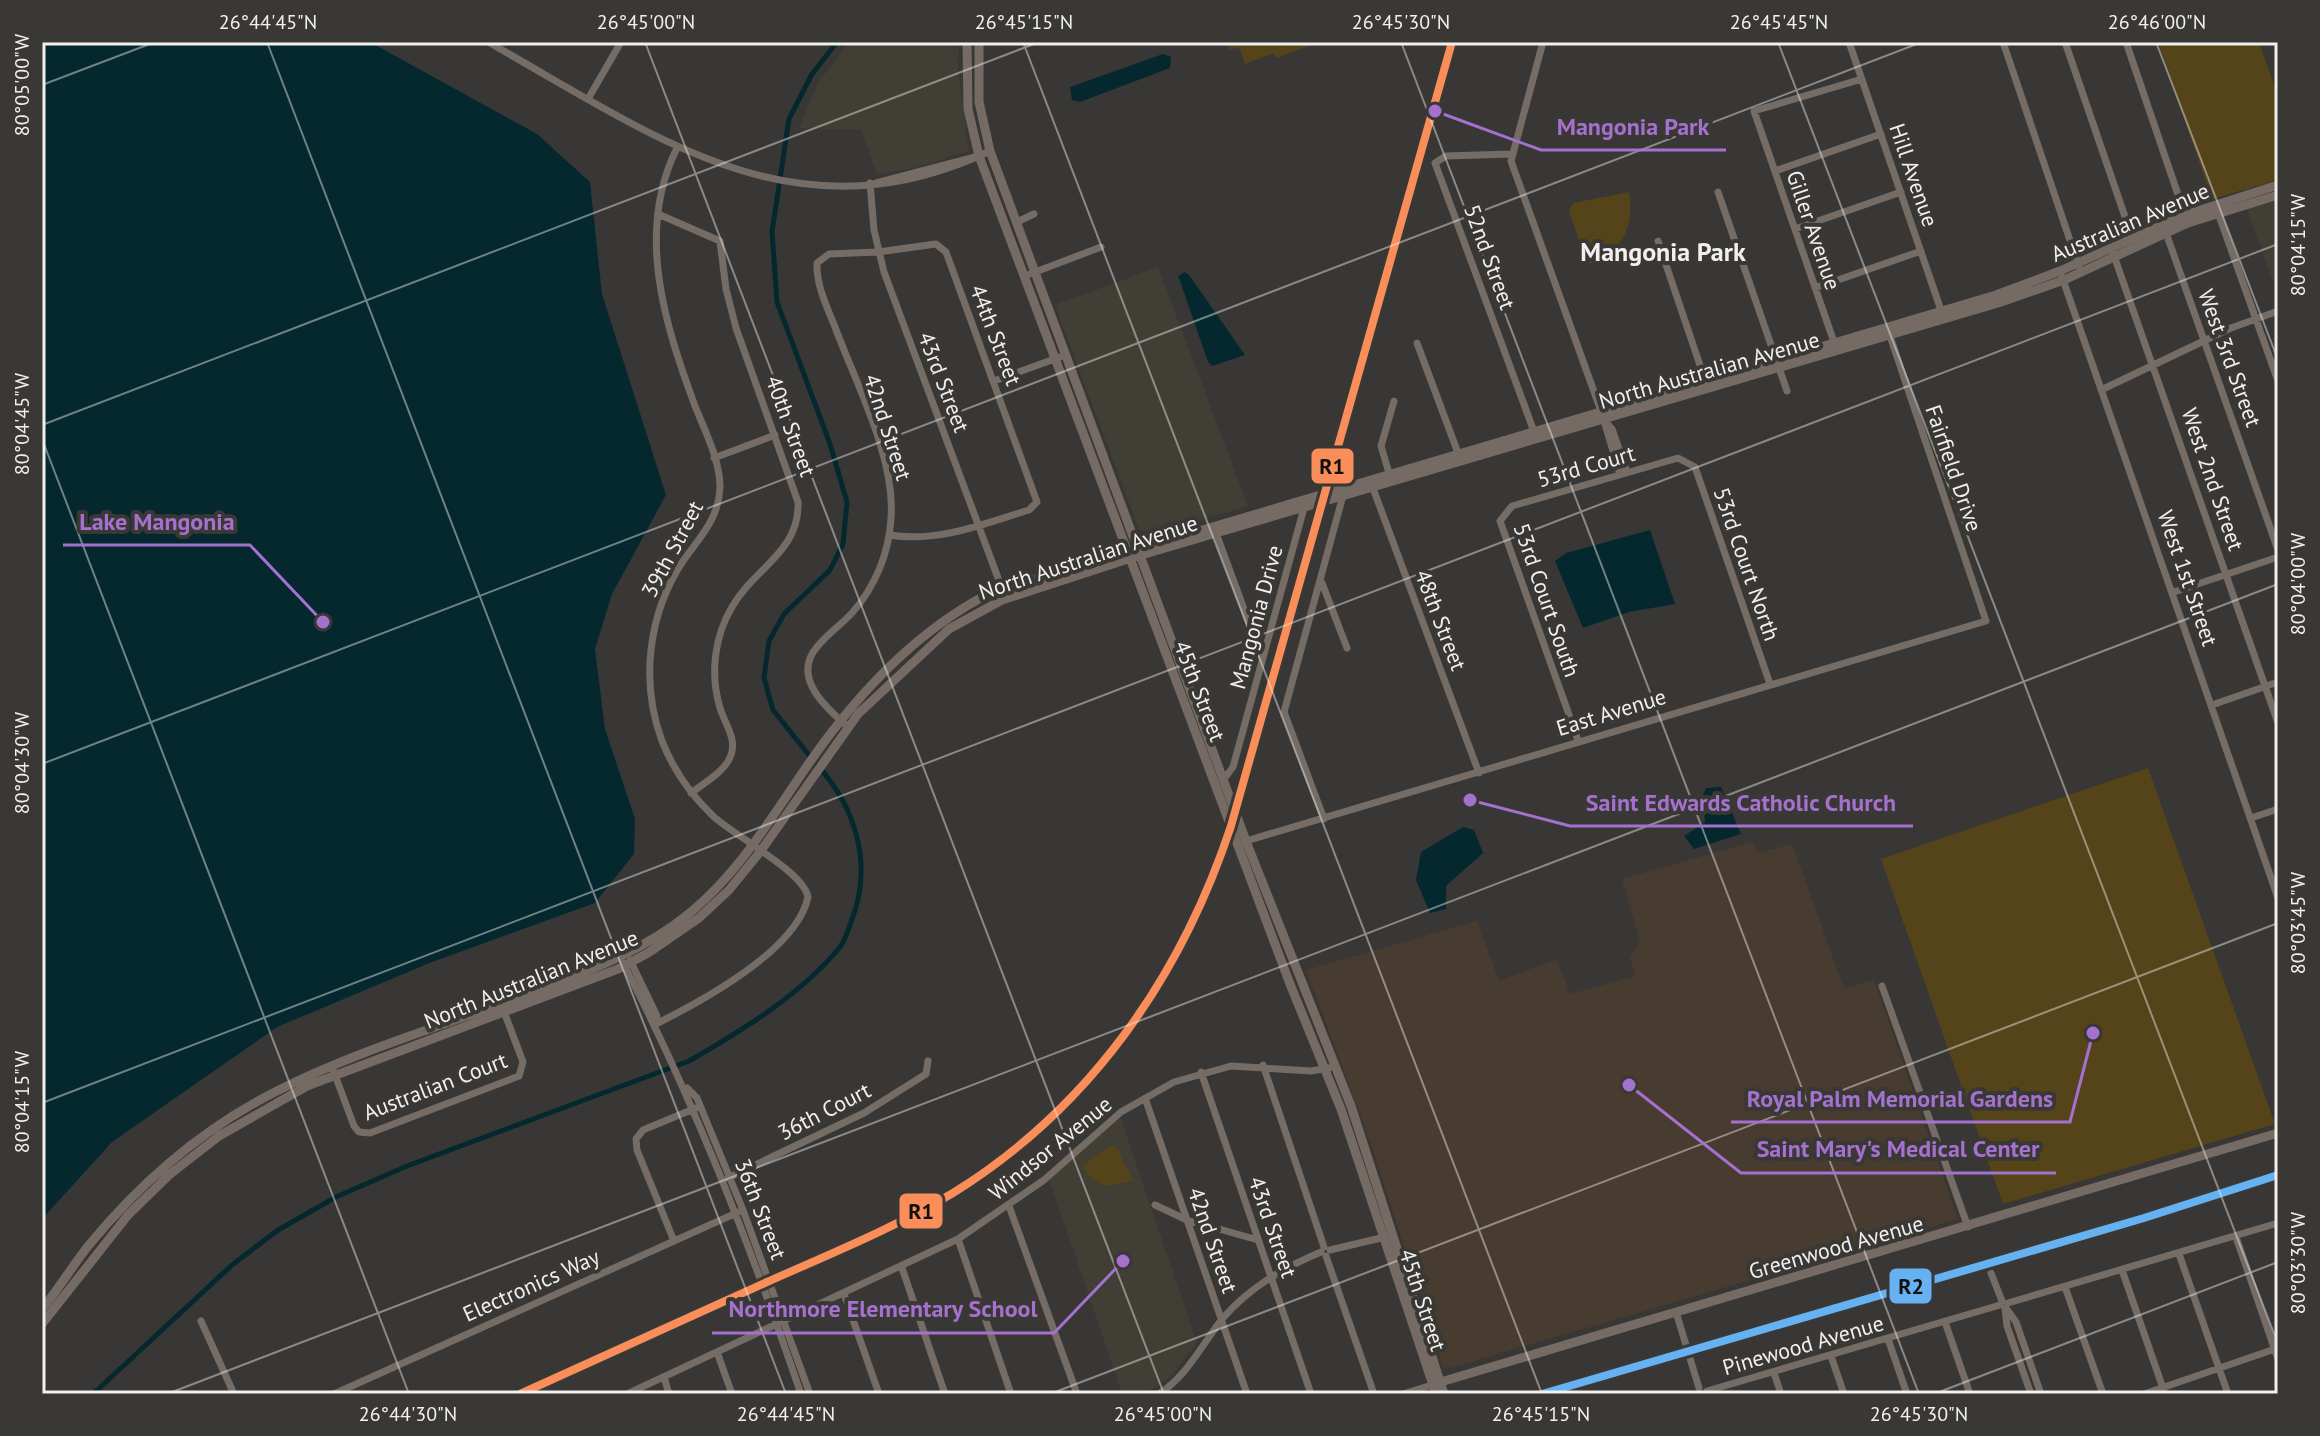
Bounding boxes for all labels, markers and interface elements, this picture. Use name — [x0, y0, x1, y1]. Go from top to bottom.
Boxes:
text: 26°44'45"N — [219, 9, 317, 35]
text: 26°45'00"N — [597, 9, 695, 35]
text: 26°45'15"N — [975, 9, 1073, 35]
text: 26°45'30"N — [1352, 9, 1450, 35]
text: 26°45'45"N — [1730, 9, 1828, 35]
text: 26°46'00"N — [2108, 9, 2206, 35]
text: 80°05'00"W — [9, 33, 35, 136]
callout: Mangonia Park — [1541, 102, 1726, 150]
text: Mangonia Park — [1557, 111, 1710, 142]
street label: Hill Avenue — [1883, 120, 1945, 230]
street label: Giller Avenue — [1780, 166, 1848, 294]
street label: Australian Avenue — [2047, 176, 2213, 268]
text: 80°04'15"W — [2285, 193, 2311, 296]
street label: 52nd Street — [1458, 201, 1522, 314]
district label: Mangonia Park — [1580, 235, 1746, 268]
street label: 44th Street — [964, 281, 1028, 390]
street label: West 3rd Street — [2192, 285, 2268, 431]
street label: North Australian Avenue — [1595, 325, 1823, 415]
street label: 43rd Street — [912, 328, 976, 437]
street label: 42nd Street — [858, 370, 918, 484]
text: 80°04'45"W — [9, 372, 35, 475]
street label: 40th Street — [760, 372, 822, 481]
street label: Fairfield Drive — [1919, 401, 1989, 535]
street label: West 2nd Street — [2176, 404, 2251, 554]
street label: 53rd Court — [1534, 439, 1639, 493]
line badge: R1 — [1310, 447, 1355, 485]
text: R1 — [1319, 452, 1345, 480]
street label: 53rd Court North — [1708, 484, 1786, 644]
street label: 39th Street — [635, 495, 709, 602]
callout: Lake Mangonia — [63, 497, 250, 545]
text: Lake Mangonia — [79, 506, 235, 537]
street label: West 1st Street — [2152, 506, 2225, 650]
street label: North Australian Avenue — [975, 508, 1201, 606]
street label: 53rd Court South — [1508, 519, 1586, 681]
text: 80°04'00"W — [2285, 532, 2311, 635]
street label: Mangonia Drive — [1223, 542, 1289, 692]
street label: 48th Street — [1409, 566, 1473, 675]
street label: 45th Street — [1168, 637, 1232, 746]
street label: East Avenue — [1553, 682, 1669, 742]
text: 80°04'30"W — [9, 711, 35, 814]
callout: Saint Edwards Catholic Church — [1570, 778, 1913, 826]
text: Saint Edwards Catholic Church — [1586, 787, 1896, 818]
text: 80°03'45"W — [2285, 871, 2311, 974]
street label: North Australian Avenue — [420, 923, 642, 1035]
street label: Australian Court — [359, 1045, 511, 1126]
text: 80°04'15"W — [9, 1050, 35, 1153]
callout: Royal Palm Memorial Gardens — [1731, 1074, 2070, 1122]
street label: 36th Court — [773, 1075, 876, 1146]
text: Royal Palm Memorial Gardens — [1747, 1083, 2053, 1114]
street label: Windsor Avenue — [983, 1090, 1117, 1206]
callout: Saint Mary's Medical Center — [1741, 1125, 2056, 1173]
text: Saint Mary's Medical Center — [1757, 1133, 2040, 1164]
street label: 36th Street — [729, 1155, 793, 1264]
street label: 43rd Street — [1243, 1173, 1304, 1282]
street label: 42nd Street — [1182, 1183, 1244, 1297]
line badge: R1 — [898, 1192, 944, 1230]
text: R1 — [908, 1197, 934, 1225]
street label: Greenwood Avenue — [1745, 1209, 1927, 1285]
text: 80°03'30"W — [2285, 1211, 2311, 1314]
street label: Electronics Way — [458, 1242, 604, 1328]
street label: 45th Street — [1393, 1245, 1453, 1355]
line badge: R2 — [1888, 1267, 1933, 1305]
text: R2 — [1898, 1272, 1924, 1300]
callout: Northmore Elementary School — [712, 1285, 1054, 1333]
text: Northmore Elementary School — [729, 1293, 1038, 1324]
street label: Pinewood Avenue — [1719, 1309, 1887, 1381]
text: 26°44'30"N — [359, 1401, 457, 1427]
text: 26°44'45"N — [737, 1401, 835, 1427]
text: 26°45'00"N — [1114, 1401, 1212, 1427]
text: 26°45'15"N — [1492, 1401, 1590, 1427]
text: 26°45'30"N — [1870, 1401, 1968, 1427]

